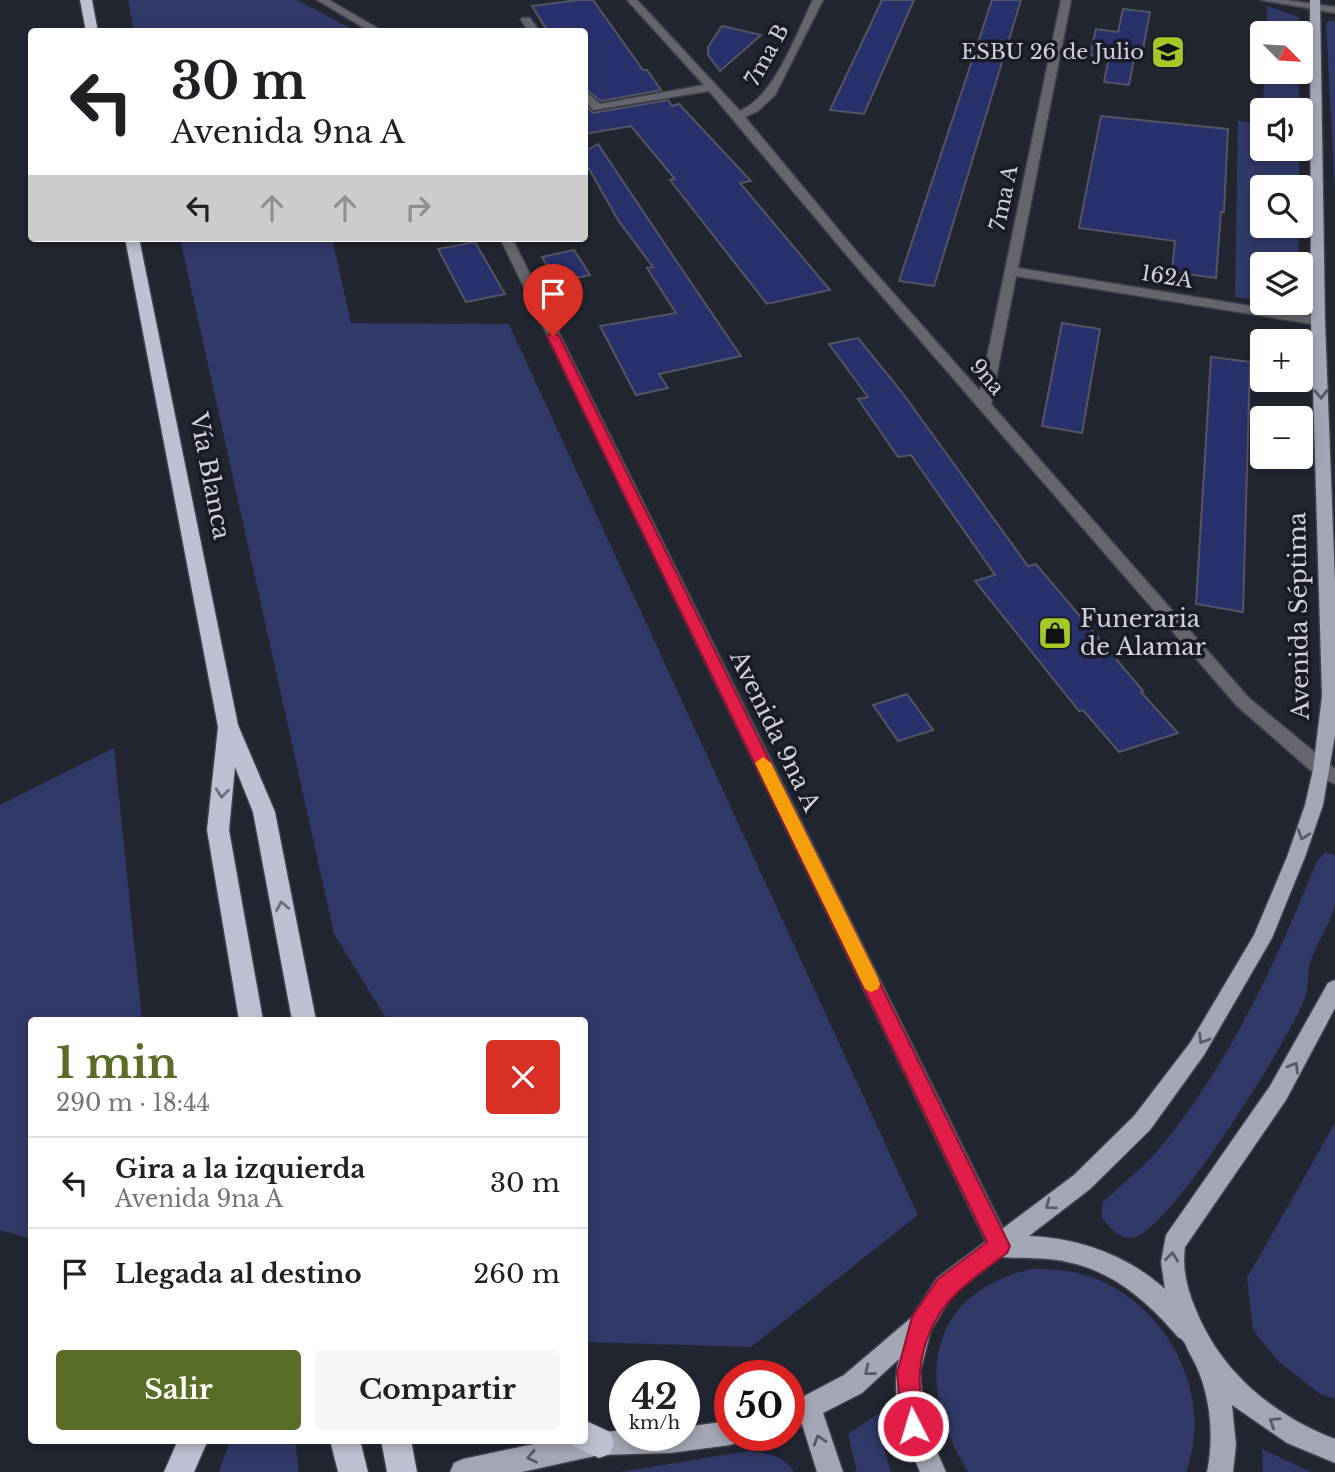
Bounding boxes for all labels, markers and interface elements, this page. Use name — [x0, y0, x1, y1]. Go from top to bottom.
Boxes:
street label: 7ma B — [739, 20, 795, 90]
north arrow — [1250, 21, 1312, 84]
map controls — [1250, 21, 1313, 469]
school or university icon: ESBU 26 de Julio — [1149, 33, 1187, 71]
place label: ESBU 26 de Julio — [961, 39, 1144, 65]
text: 30 m — [171, 51, 306, 112]
icon: left — [56, 56, 147, 147]
button: sound — [1250, 98, 1313, 161]
text: Avenida 9na A — [171, 112, 405, 152]
street label: 7ma A — [984, 162, 1024, 233]
button: search — [1250, 175, 1313, 238]
icon: left — [180, 189, 218, 227]
icon: ahead — [253, 189, 291, 227]
icon: ahead — [326, 189, 364, 227]
icon: right — [399, 189, 437, 227]
button: layers — [1250, 252, 1313, 315]
street label: 162A — [1139, 260, 1195, 294]
pin — [523, 264, 583, 336]
icon: arrive — [534, 275, 572, 313]
button: + — [1250, 329, 1313, 392]
street label: 9na — [964, 354, 1010, 401]
one-way arrow — [1313, 389, 1328, 400]
button: − — [1250, 406, 1313, 469]
street label: Vía Blanca — [184, 409, 237, 542]
street label: Avenida Séptima — [1282, 511, 1315, 721]
place label: Funeraria de Alamar — [1080, 604, 1207, 661]
shop icon: Funeraria de Alamar — [1036, 614, 1074, 652]
street label: Avenida 9na A — [724, 645, 827, 816]
one-way arrow — [214, 788, 229, 799]
one-way arrow — [1297, 829, 1312, 841]
one-way arrow — [275, 900, 290, 912]
one-way arrow — [1198, 1031, 1211, 1044]
text: 1 min — [56, 1037, 178, 1089]
button: close — [486, 1040, 560, 1114]
one-way arrow — [1286, 1061, 1299, 1074]
text: 290 m · 18:44 — [56, 1089, 210, 1117]
text: Gira a la izquierda — [115, 1153, 365, 1185]
icon: left — [56, 1164, 94, 1202]
text: 30 m — [490, 1167, 560, 1199]
text: Avenida 9na A — [115, 1185, 283, 1213]
one-way arrow — [1046, 1197, 1058, 1210]
one-way arrow — [1165, 1251, 1180, 1263]
icon: arrive — [56, 1255, 94, 1293]
text: Llegada al destino — [115, 1258, 362, 1290]
text: 260 m — [473, 1258, 560, 1290]
button: Salir — [56, 1350, 301, 1430]
button: Compartir — [315, 1350, 560, 1430]
speed limit sign: 50 — [714, 1360, 805, 1451]
one-way arrow — [865, 1362, 877, 1375]
text: 42 — [631, 1375, 678, 1418]
position arrow — [876, 1389, 950, 1463]
text: km/h — [629, 1412, 680, 1434]
one-way arrow — [1269, 1417, 1282, 1430]
one-way arrow — [813, 1434, 828, 1446]
one-way arrow — [526, 1449, 538, 1464]

